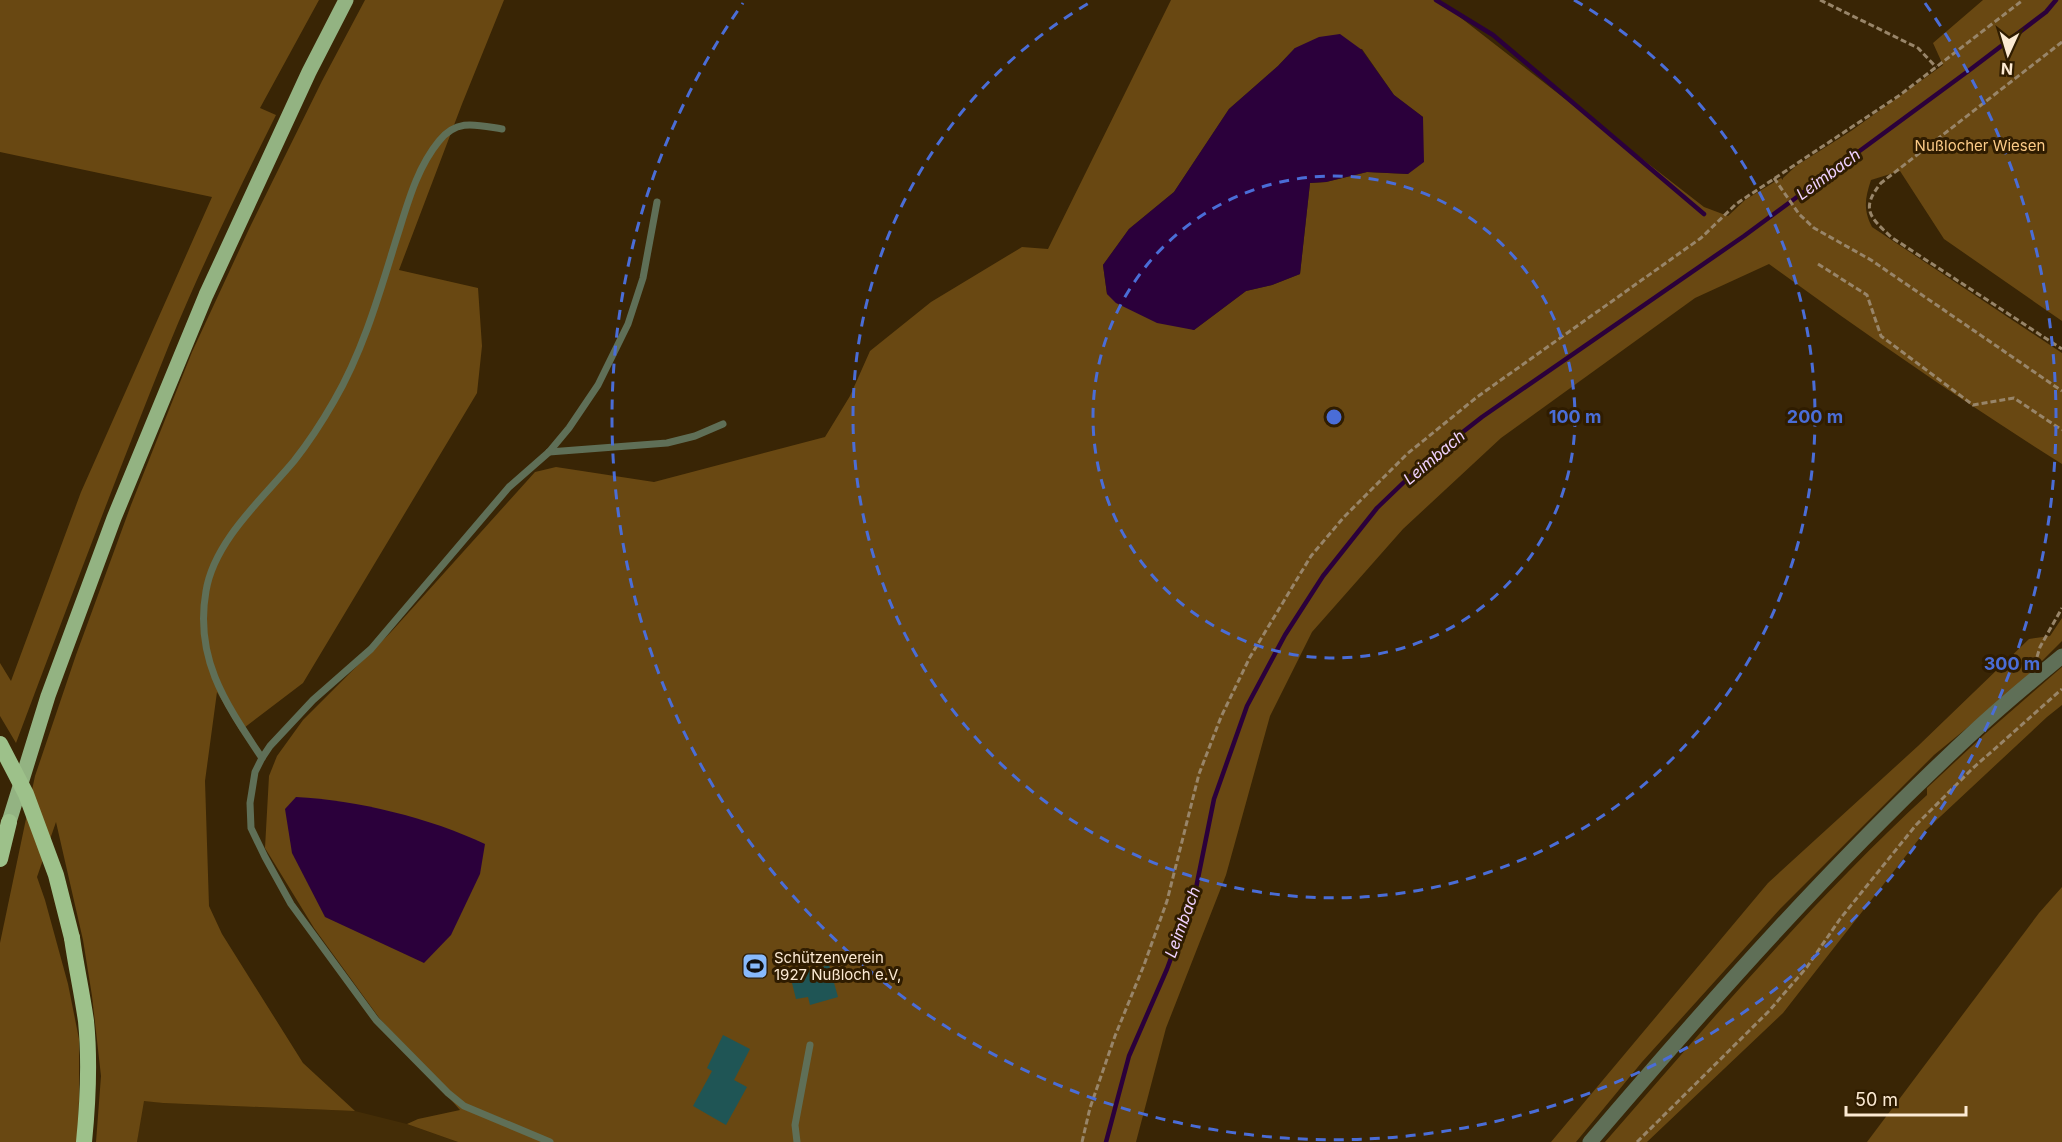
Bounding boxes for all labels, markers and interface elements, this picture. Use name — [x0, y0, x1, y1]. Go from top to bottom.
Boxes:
north arrow — [1978, 24, 2038, 84]
text: N — [2000, 59, 2014, 79]
park label: Nußlocher Wiesen — [1915, 136, 2045, 155]
water label: Leimbach — [1792, 144, 1864, 204]
text: 100 m — [1549, 406, 1601, 427]
text: 200 m — [1787, 406, 1843, 427]
centre of rings — [1324, 407, 1344, 427]
water label: Leimbach — [1399, 425, 1469, 489]
text: 300 m — [1984, 653, 2040, 674]
water label: Leimbach — [1160, 884, 1204, 960]
place label: Schützenverein 1927 Nußloch e.V, — [774, 948, 901, 984]
sports icon: Schützenverein 1927 Nußloch e.V, — [740, 951, 770, 981]
scale bar — [1846, 1079, 1966, 1117]
text: 50 m — [1855, 1089, 1898, 1110]

